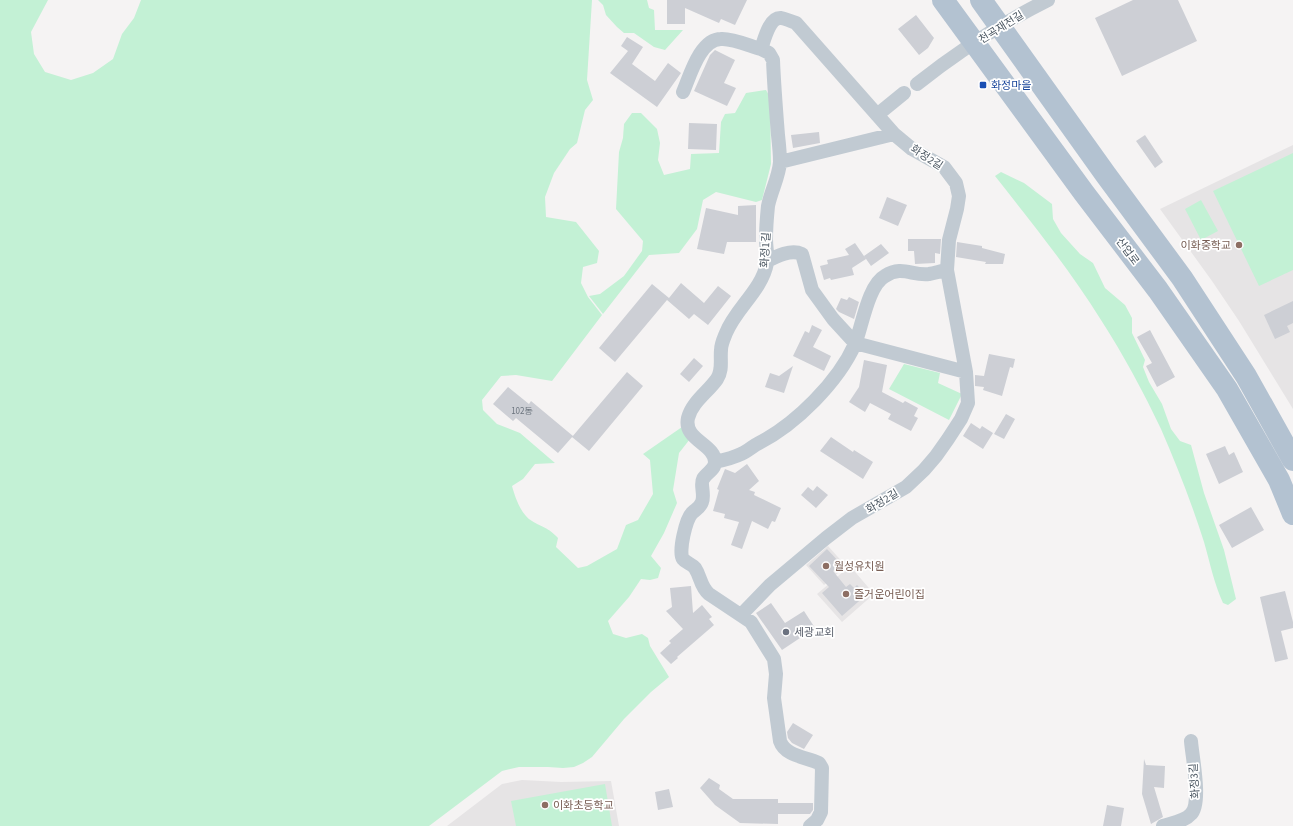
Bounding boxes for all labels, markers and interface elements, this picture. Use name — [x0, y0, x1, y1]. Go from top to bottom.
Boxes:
street label: 천곡재전길 — [976, 8, 1027, 47]
place label: 화정마을 — [991, 78, 1031, 93]
marker: 화정마을 — [978, 80, 988, 90]
street label: 화정2길 — [908, 141, 946, 173]
street label: 화정1길 — [757, 232, 774, 268]
street label: 산업로 — [1112, 235, 1143, 268]
place label: 이화중학교 — [1180, 238, 1231, 253]
marker: 이화중학교 — [1234, 240, 1244, 250]
house number: 102동 — [511, 405, 533, 418]
street label: 화정2길 — [863, 486, 901, 517]
place label: 월성유치원 — [834, 559, 885, 574]
marker: 월성유치원 — [821, 561, 831, 571]
place label: 즐거운어린이집 — [854, 587, 925, 602]
marker: 즐거운어린이집 — [841, 589, 851, 599]
place label: 세광교회 — [794, 625, 834, 640]
marker: 세광교회 — [781, 627, 791, 637]
street label: 화정3길 — [1186, 763, 1203, 799]
place label: 이화초등학교 — [553, 798, 614, 813]
marker: 이화초등학교 — [540, 800, 550, 810]

